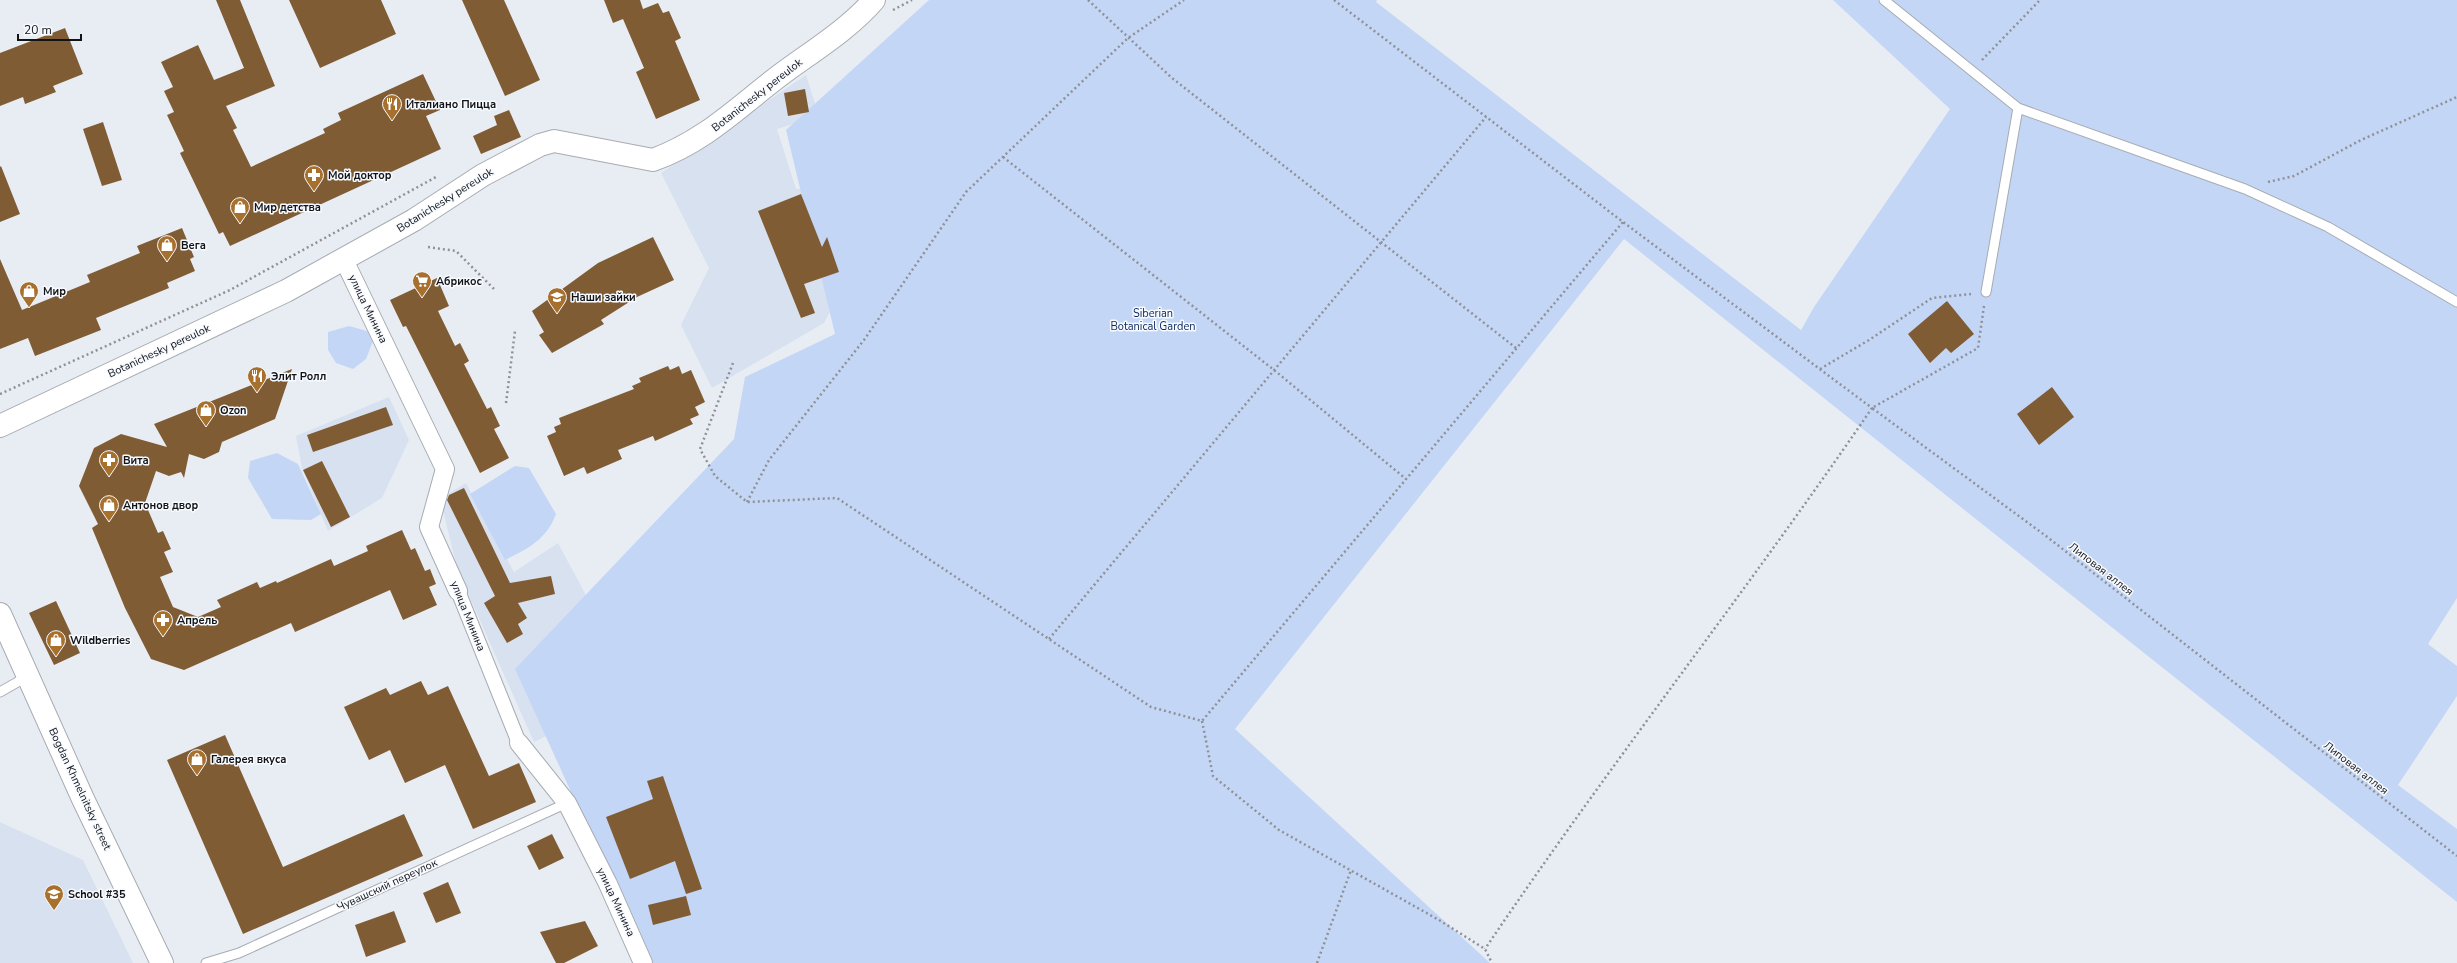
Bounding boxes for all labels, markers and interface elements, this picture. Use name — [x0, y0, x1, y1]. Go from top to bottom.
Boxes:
scale bar — [18, 16, 81, 42]
text: 20 m — [24, 22, 52, 38]
street label: Botanichesky pereulok — [709, 55, 806, 135]
restaurant icon: Италиано Пицца — [381, 93, 403, 121]
place label: Италиано Пицца — [406, 97, 496, 112]
pharmacy icon: Мой доктор — [303, 164, 325, 192]
street label: Botanichesky pereulok — [394, 164, 497, 236]
place label: Мой доктор — [328, 168, 392, 183]
shop icon: Мир детства — [229, 196, 251, 224]
place label: Мир детства — [254, 200, 321, 215]
shop icon: Вега — [156, 234, 178, 262]
place label: Вега — [181, 238, 206, 253]
supermarket icon: Абрикос — [411, 270, 433, 298]
street label: улица Минина — [345, 272, 391, 346]
place label: Абрикос — [436, 274, 482, 289]
shop icon: Мир — [18, 280, 40, 308]
place label: Мир — [43, 284, 66, 299]
school or university icon: Наши зайки — [546, 286, 568, 314]
place label: Наши зайки — [571, 290, 636, 305]
park label: Siberian Botanical Garden — [1110, 306, 1196, 334]
street label: Botanichesky pereulok — [105, 320, 213, 381]
restaurant icon: Элит Ролл — [246, 365, 268, 393]
place label: Элит Ролл — [271, 369, 326, 384]
shop icon: Ozon — [195, 399, 217, 427]
place label: Ozon — [220, 403, 247, 418]
pharmacy icon: Вита — [98, 449, 120, 477]
place label: Вита — [123, 453, 149, 468]
shop icon: Антонов двор — [98, 494, 120, 522]
place label: Антонов двор — [123, 498, 198, 513]
street label: Липовая аллея — [2066, 539, 2137, 599]
street label: улица Минина — [447, 579, 489, 653]
pharmacy icon: Апрель — [152, 609, 174, 637]
place label: Апрель — [177, 613, 217, 628]
shop icon: Wildberries — [45, 629, 67, 657]
place label: Wildberries — [70, 633, 130, 648]
street label: Bogdan Khmelnitsky street — [45, 725, 115, 853]
street label: Липовая аллея — [2321, 738, 2392, 798]
shop icon: Галерея вкуса — [186, 748, 208, 776]
place label: Галерея вкуса — [211, 752, 286, 767]
street label: Чувашский переулок — [334, 855, 440, 915]
street label: улица Минина — [593, 865, 639, 939]
school or university icon: School #35 — [43, 883, 65, 911]
place label: School #35 — [68, 887, 126, 902]

